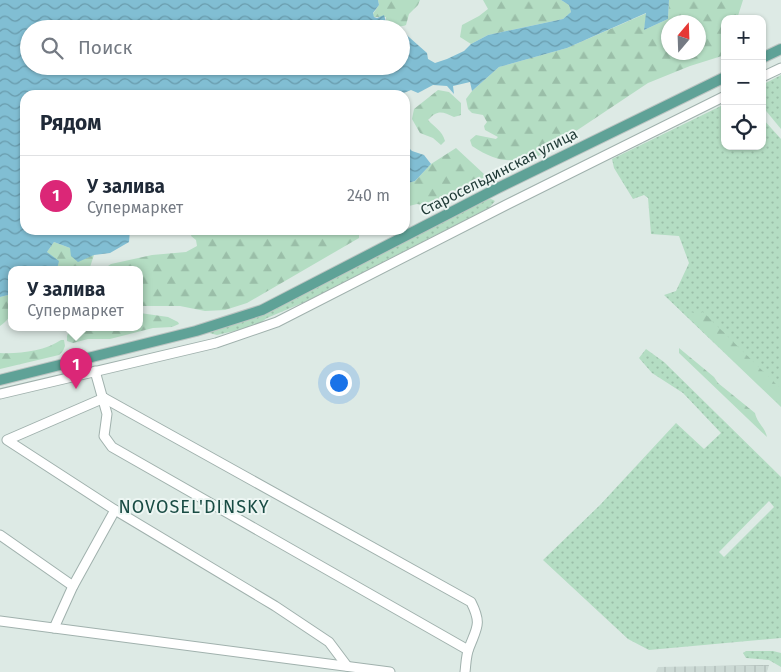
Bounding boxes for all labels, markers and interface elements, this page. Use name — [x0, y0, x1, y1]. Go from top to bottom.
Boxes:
north arrow — [661, 15, 706, 60]
map controls — [721, 15, 766, 150]
button: + — [721, 15, 766, 60]
search box — [20, 20, 410, 75]
icon: search — [38, 34, 66, 62]
text: Поиск — [78, 36, 132, 59]
button: − — [721, 60, 766, 105]
button: locate — [721, 105, 766, 150]
text: Рядом — [40, 110, 101, 136]
street label: Старосельдинская улица — [417, 124, 581, 220]
text: У залива — [87, 175, 165, 198]
text: 1 — [52, 186, 60, 205]
text: 240 m — [347, 186, 390, 205]
text: Супермаркет — [87, 198, 183, 217]
popup — [8, 266, 143, 331]
text: У залива — [27, 278, 105, 301]
text: Супермаркет — [27, 301, 124, 320]
pin: 1 — [60, 348, 92, 389]
your location — [326, 370, 352, 396]
district label: NOVOSEL'DINSKY — [118, 496, 270, 518]

